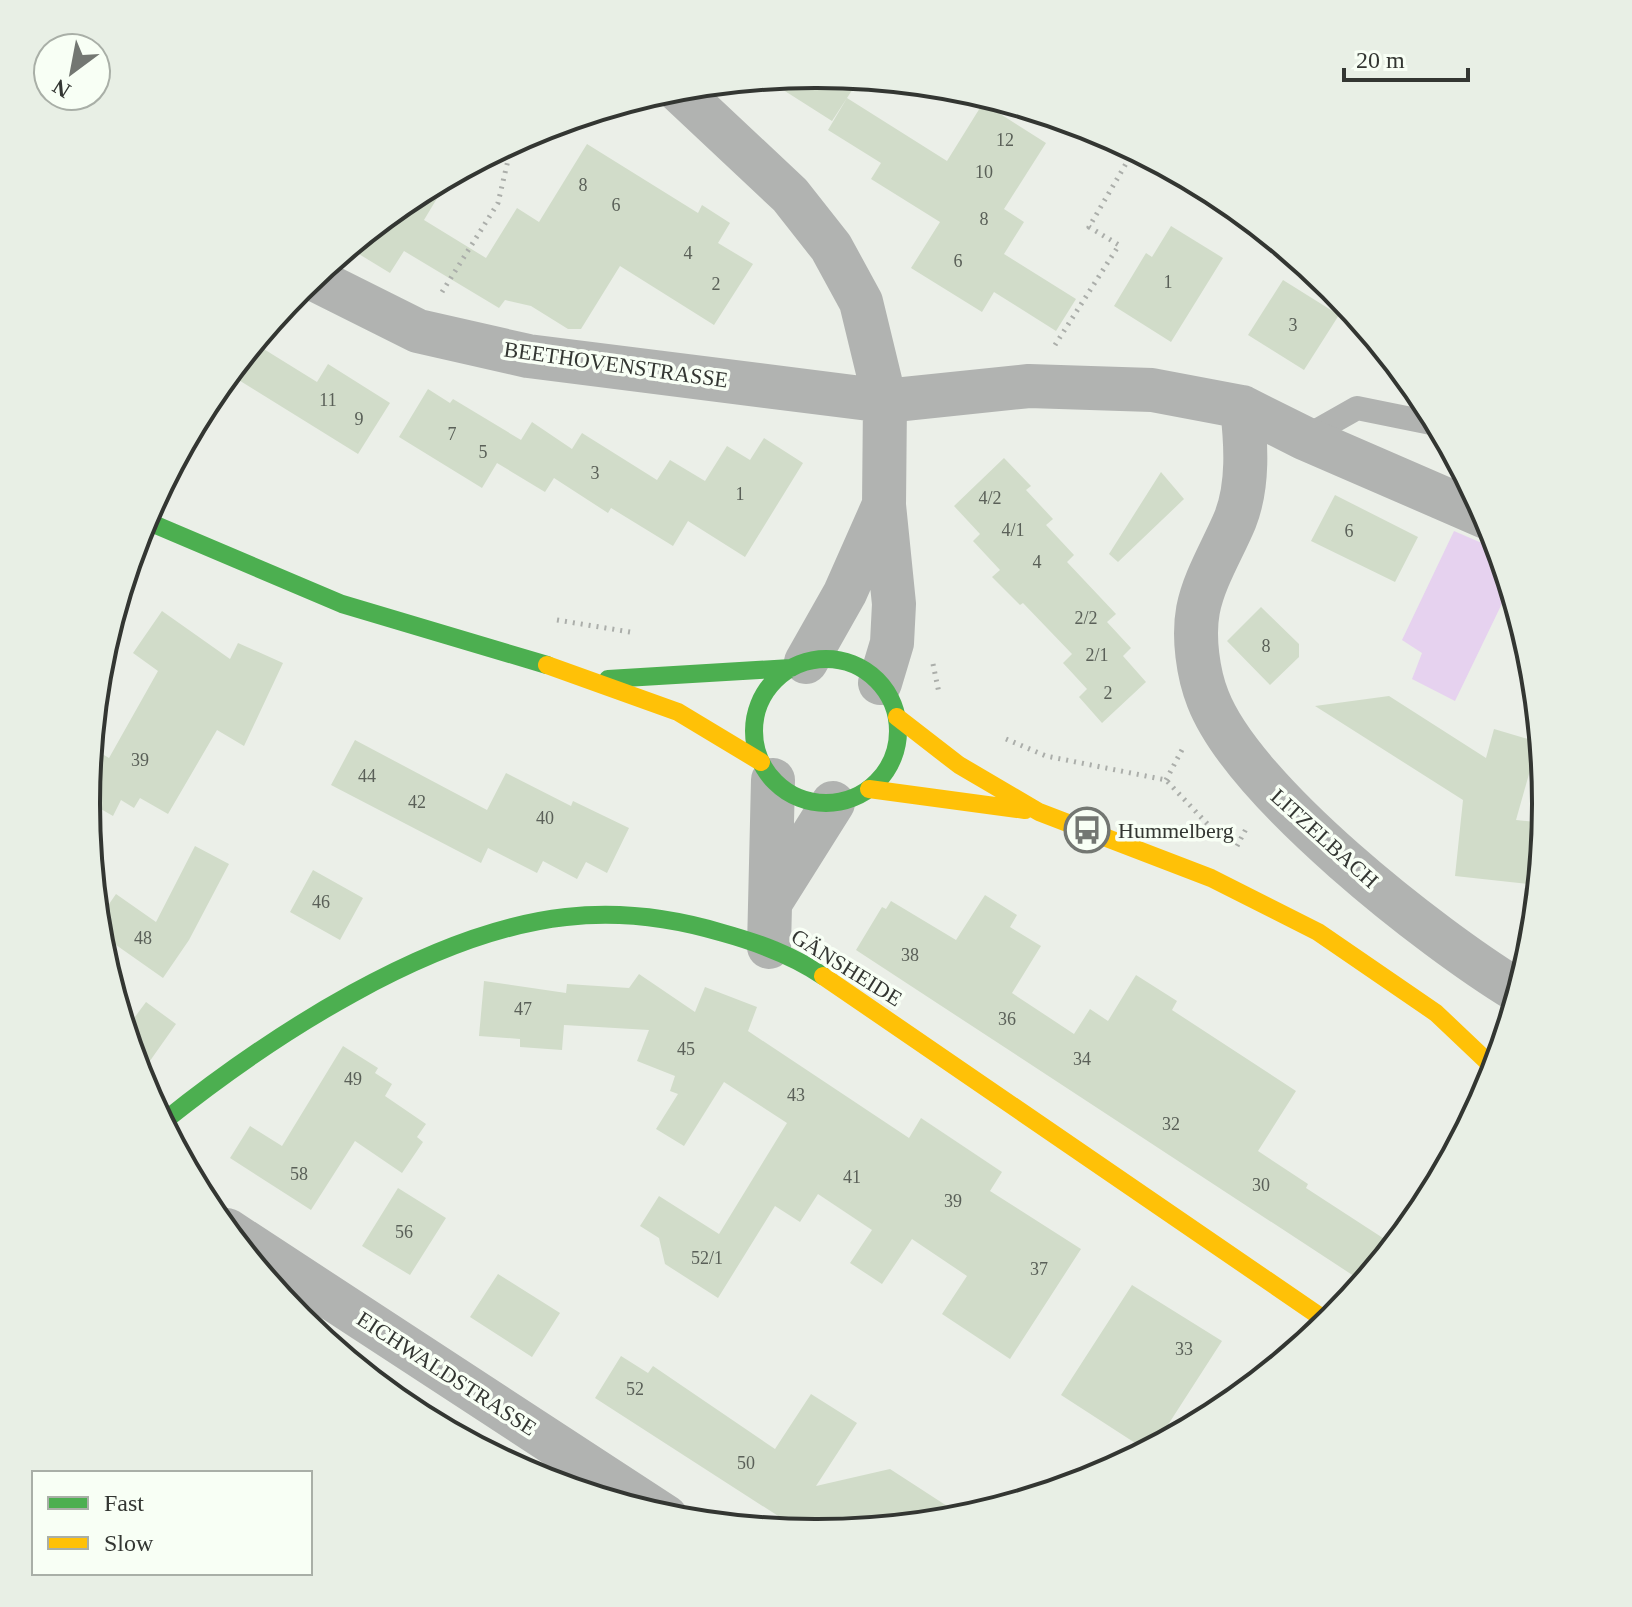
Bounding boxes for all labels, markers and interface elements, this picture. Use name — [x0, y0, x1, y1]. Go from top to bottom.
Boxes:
north arrow — [32, 32, 112, 112]
scale bar — [1344, 32, 1468, 82]
text: 20 m — [1356, 47, 1405, 73]
text: N — [48, 74, 75, 103]
house number: 12 — [996, 130, 1014, 150]
house number: 10 — [975, 162, 993, 182]
house number: 8 — [579, 175, 588, 195]
house number: 6 — [612, 195, 621, 215]
house number: 8 — [980, 209, 989, 229]
house number: 4 — [684, 243, 693, 263]
house number: 6 — [954, 251, 963, 271]
house number: 1 — [1164, 272, 1173, 292]
house number: 2 — [712, 274, 721, 294]
house number: 3 — [1289, 315, 1298, 335]
street label: BEETHOVENSTRASSE — [502, 336, 730, 393]
house number: 11 — [319, 390, 337, 410]
house number: 9 — [355, 409, 364, 429]
house number: 7 — [448, 424, 457, 444]
house number: 5 — [479, 442, 488, 462]
house number: 3 — [591, 463, 600, 483]
house number: 1 — [736, 484, 745, 504]
house number: 4/2 — [978, 488, 1002, 508]
house number: 4/1 — [1001, 520, 1025, 540]
house number: 6 — [1345, 521, 1354, 541]
house number: 4 — [1033, 552, 1042, 572]
house number: 2/2 — [1074, 608, 1098, 628]
house number: 8 — [1262, 636, 1271, 656]
house number: 2/1 — [1085, 645, 1109, 665]
house number: 2 — [1104, 683, 1113, 703]
house number: 39 — [131, 750, 149, 770]
house number: 44 — [358, 766, 376, 786]
street label: LITZELBACH — [1266, 784, 1384, 893]
house number: 42 — [408, 792, 426, 812]
bus stop icon: Hummelberg — [1063, 806, 1111, 854]
house number: 40 — [536, 808, 554, 828]
place label: Hummelberg — [1118, 818, 1234, 843]
house number: 46 — [312, 892, 330, 912]
street label: GÄNSHEIDE — [787, 923, 907, 1011]
house number: 48 — [134, 928, 152, 948]
house number: 38 — [901, 945, 919, 965]
house number: 47 — [514, 999, 532, 1019]
house number: 36 — [998, 1009, 1016, 1029]
house number: 45 — [677, 1039, 695, 1059]
house number: 34 — [1073, 1049, 1091, 1069]
house number: 49 — [344, 1069, 362, 1089]
house number: 43 — [787, 1085, 805, 1105]
house number: 32 — [1162, 1114, 1180, 1134]
house number: 58 — [290, 1164, 308, 1184]
house number: 41 — [843, 1167, 861, 1187]
house number: 30 — [1252, 1175, 1270, 1195]
house number: 39 — [944, 1191, 962, 1211]
house number: 56 — [395, 1222, 413, 1242]
house number: 52/1 — [691, 1248, 723, 1268]
house number: 37 — [1030, 1259, 1048, 1279]
street label: EICHWALDSTRASSE — [352, 1306, 541, 1441]
house number: 33 — [1175, 1339, 1193, 1359]
house number: 52 — [626, 1379, 644, 1399]
house number: 50 — [737, 1453, 755, 1473]
legend — [32, 1471, 312, 1575]
text: Fast — [104, 1490, 144, 1516]
text: Slow — [104, 1530, 154, 1556]

